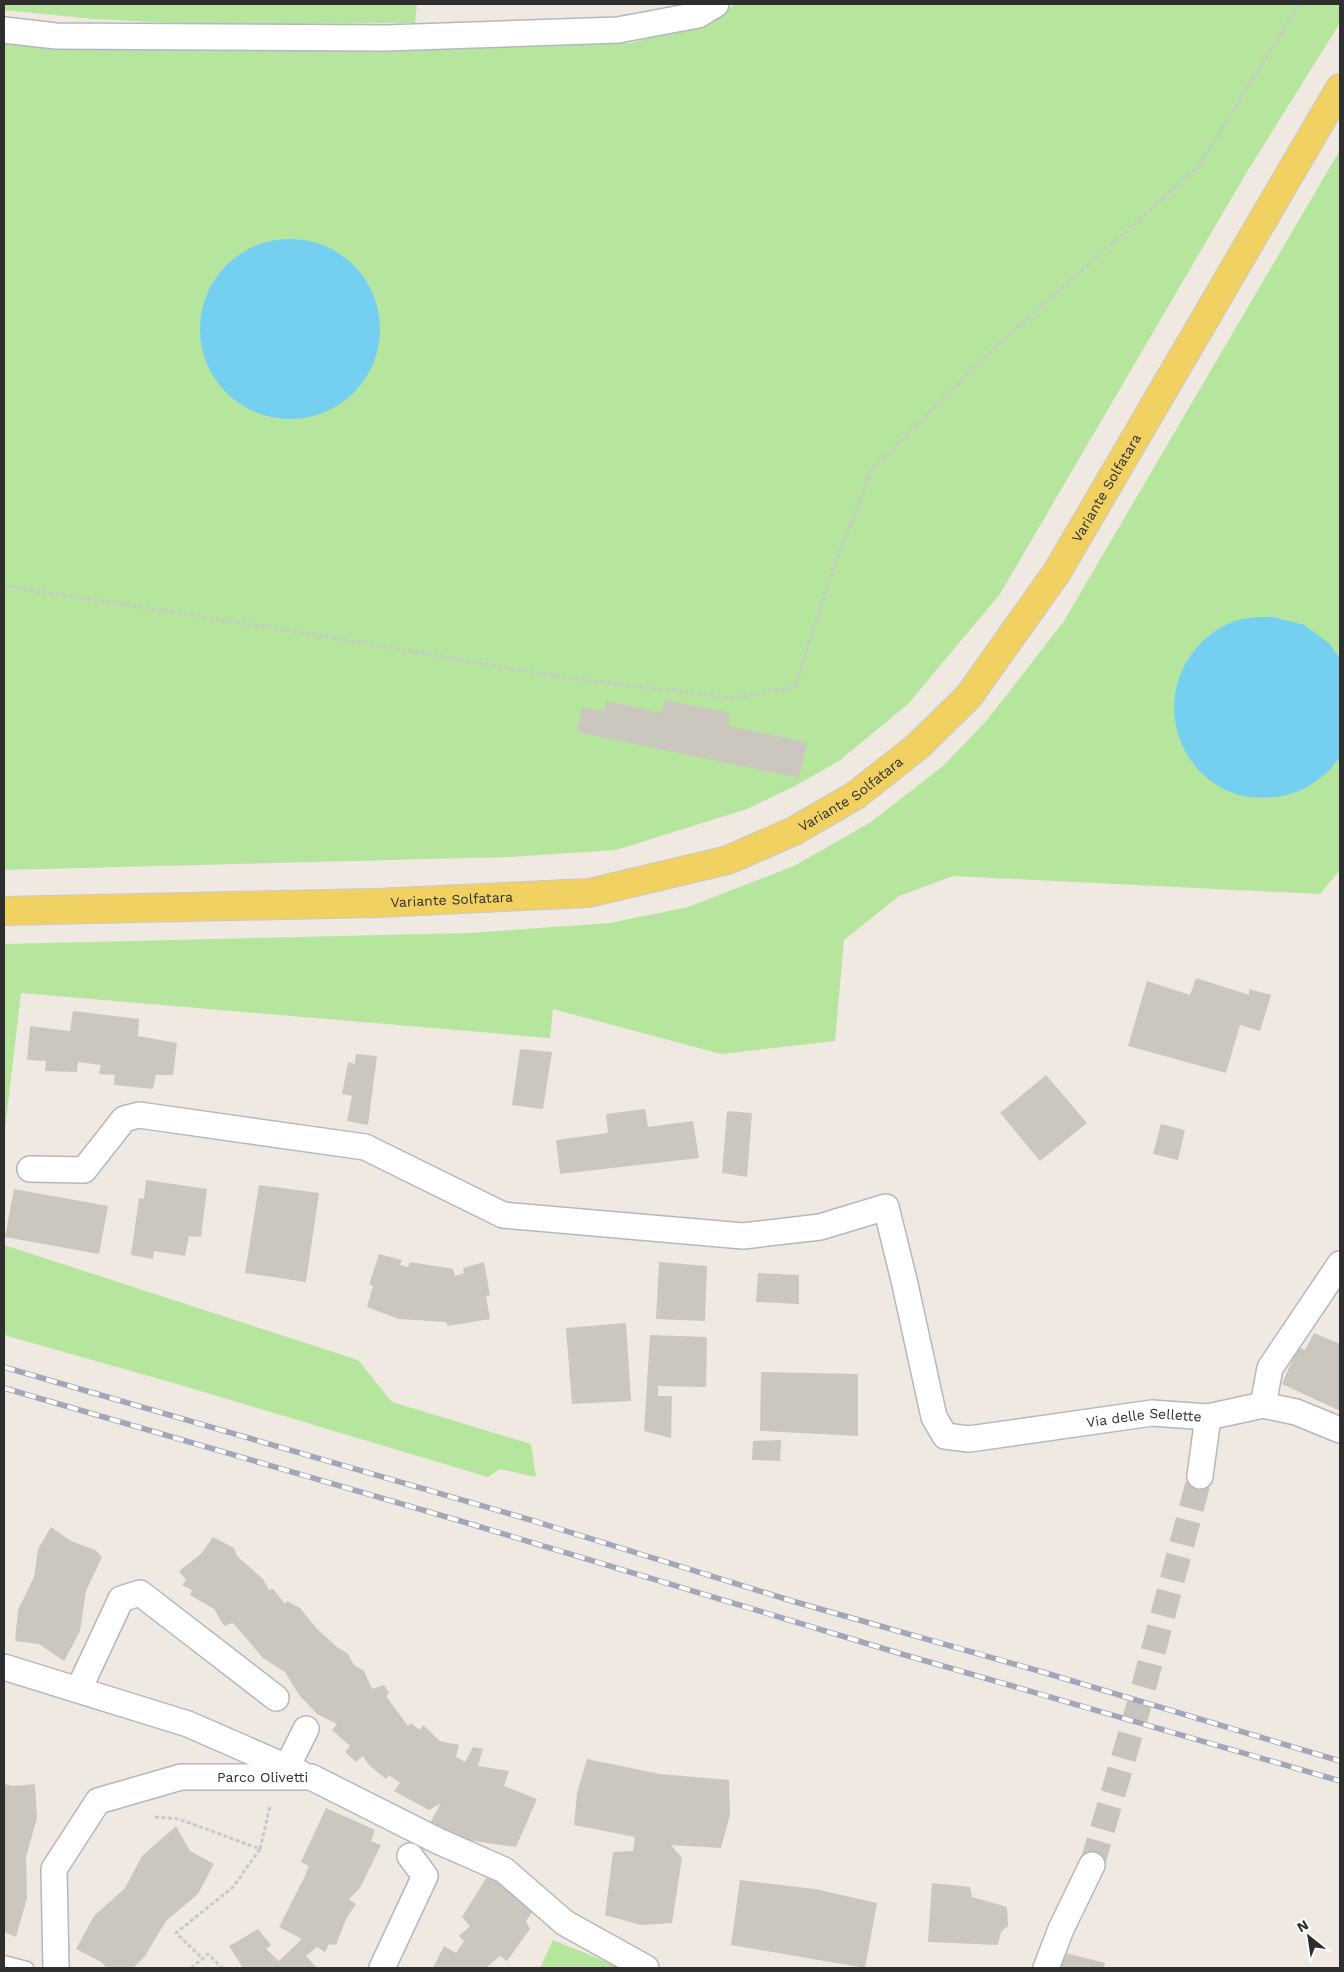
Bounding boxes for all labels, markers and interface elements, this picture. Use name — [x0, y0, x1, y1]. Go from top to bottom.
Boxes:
street label: Variante Solfatara — [1068, 431, 1144, 545]
street label: Variante Solfatara — [796, 753, 906, 835]
street label: Variante Solfatara — [390, 889, 513, 910]
street label: Via delle Sellette — [1085, 1405, 1202, 1430]
street label: Parco Olivetti — [217, 1769, 308, 1785]
north arrow — [1284, 1912, 1334, 1962]
text: N — [1294, 1916, 1311, 1935]

